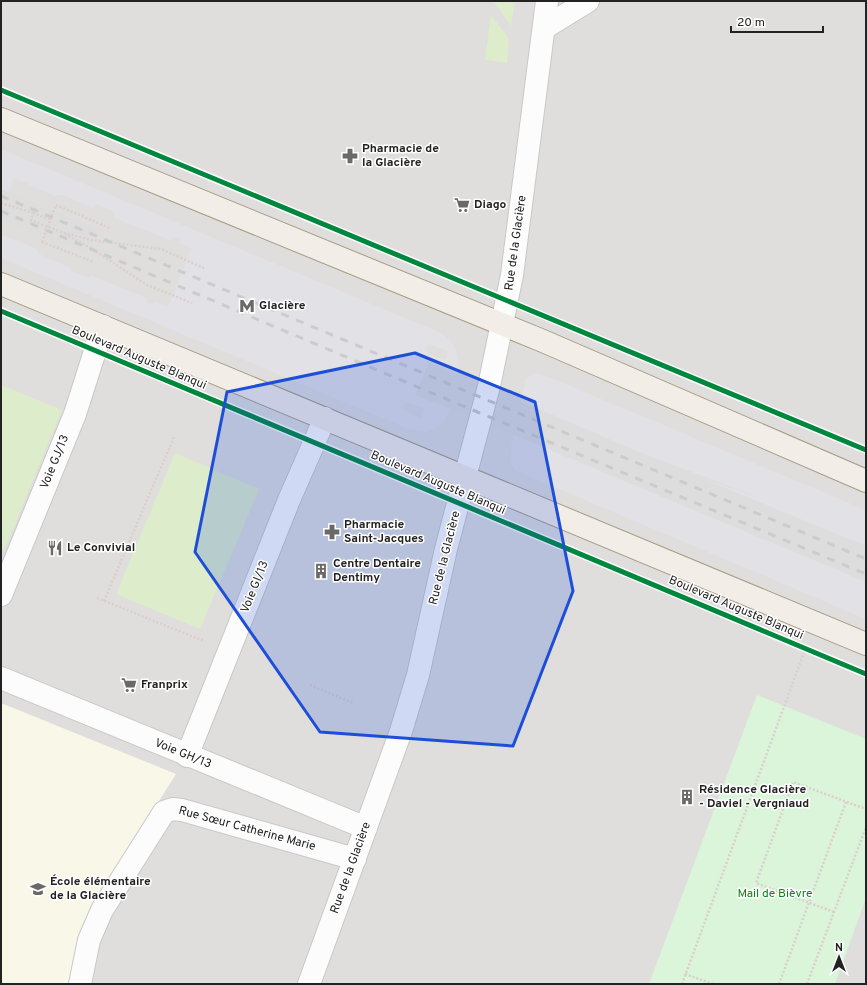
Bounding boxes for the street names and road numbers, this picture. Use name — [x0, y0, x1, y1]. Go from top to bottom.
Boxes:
street label: Rue de la Glacière — [501, 194, 531, 292]
street label: Boulevard Auguste Blanqui — [69, 322, 209, 394]
street label: Voie GJ/13 — [37, 433, 73, 491]
street label: Boulevard Auguste Blanqui — [368, 447, 508, 519]
street label: Rue de la Glacière — [426, 509, 464, 607]
street label: Voie GI/13 — [237, 559, 273, 615]
street label: Boulevard Auguste Blanqui — [666, 572, 806, 644]
street label: Voie GH/13 — [152, 735, 214, 773]
street label: Rue Sœur Catherine Marie — [177, 803, 317, 855]
street label: Rue de la Glacière — [327, 820, 375, 916]

